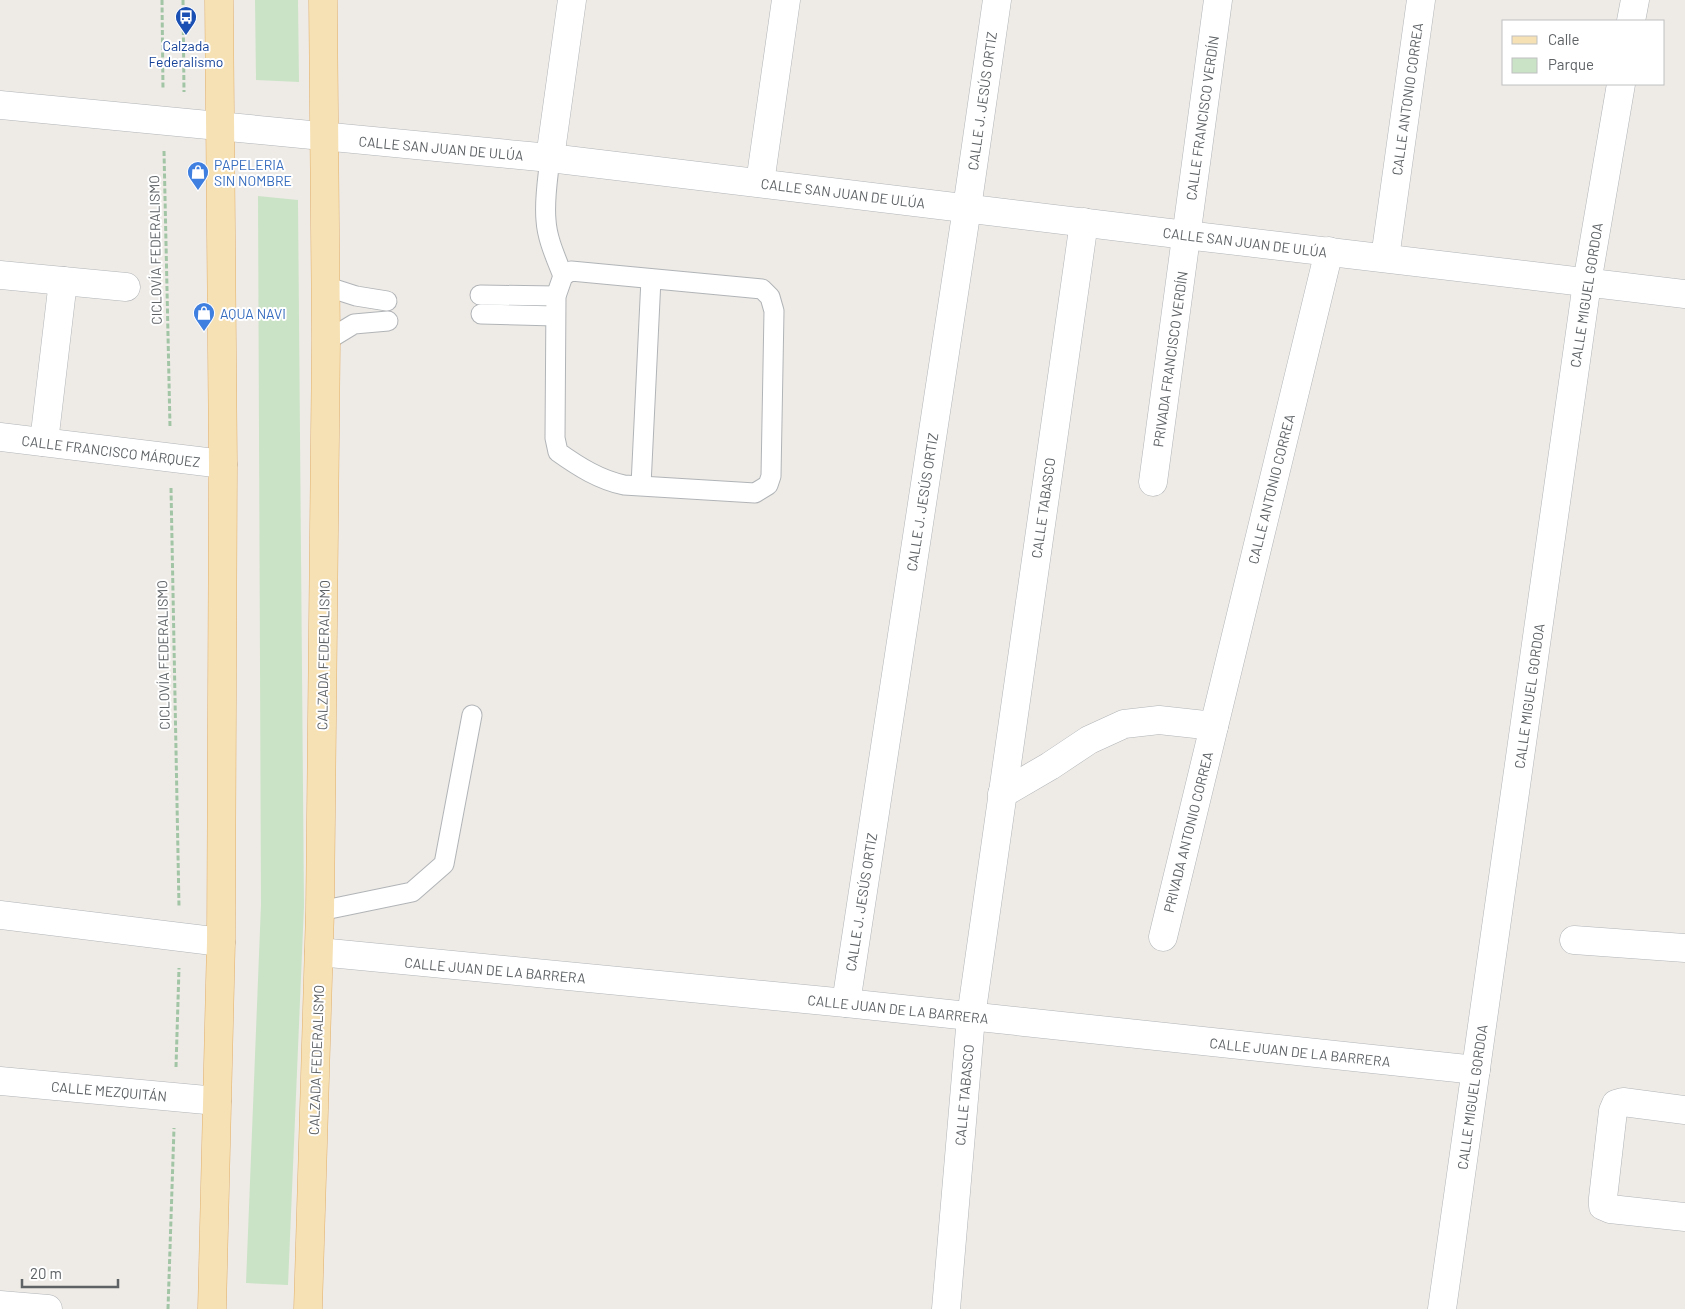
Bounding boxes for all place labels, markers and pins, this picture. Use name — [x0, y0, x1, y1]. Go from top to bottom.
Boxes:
bus stop icon: Calzada Federalismo — [174, 5, 198, 36]
place label: Calzada Federalismo — [149, 37, 223, 70]
place label: PAPELERIA SIN NOMBRE — [214, 156, 292, 189]
shop icon: PAPELERIA SIN NOMBRE — [186, 160, 210, 191]
shop icon: AQUA NAVI — [192, 301, 216, 332]
place label: AQUA NAVI — [220, 305, 286, 322]

